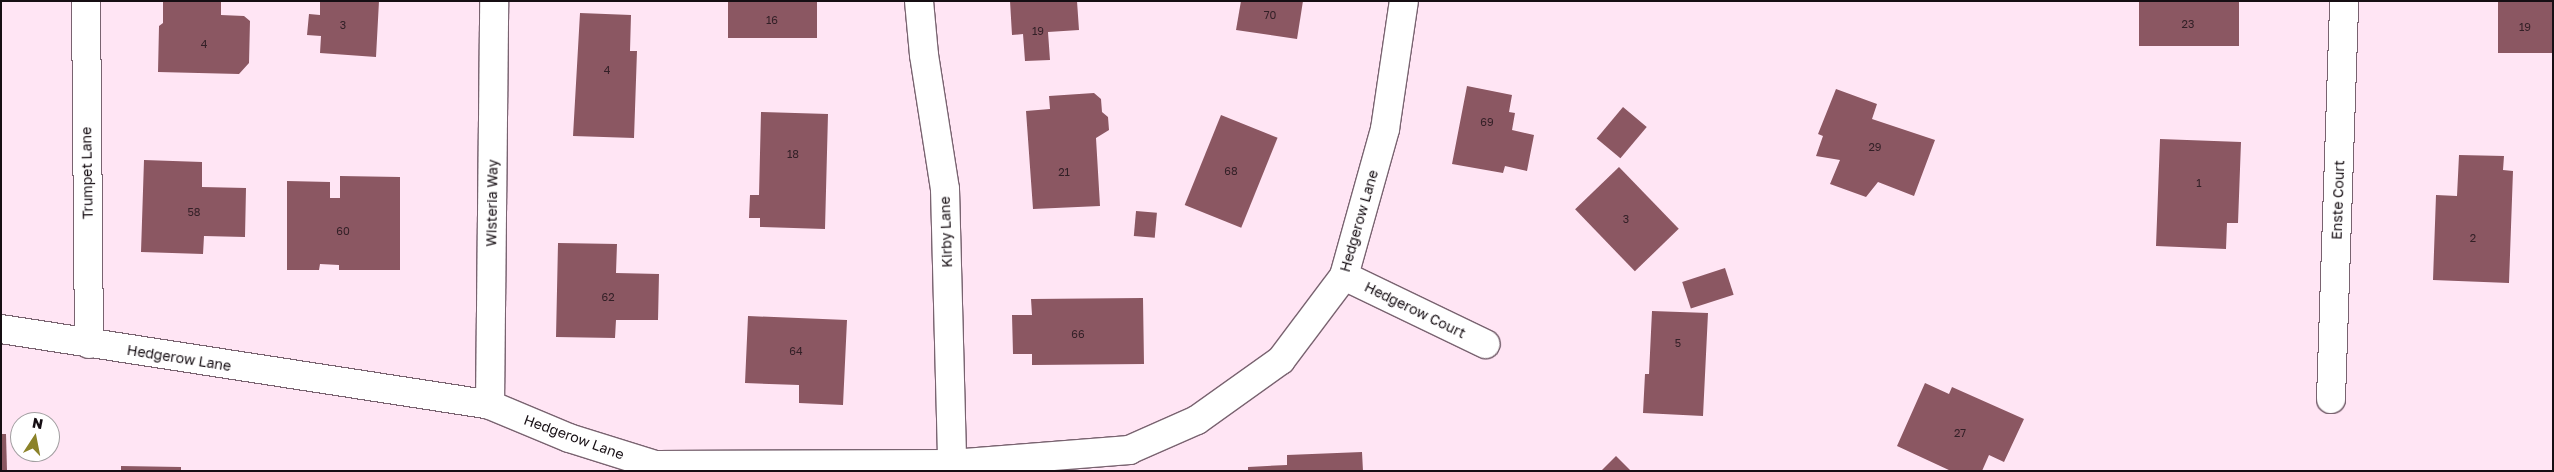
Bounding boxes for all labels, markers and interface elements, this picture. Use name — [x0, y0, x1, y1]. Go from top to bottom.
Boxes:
house number: 70 — [1264, 8, 1276, 22]
house number: 16 — [766, 13, 778, 27]
house number: 23 — [2182, 17, 2194, 31]
house number: 3 — [340, 18, 346, 32]
house number: 19 — [2519, 20, 2531, 34]
house number: 19 — [1032, 24, 1044, 38]
house number: 4 — [201, 37, 207, 51]
house number: 4 — [604, 63, 610, 77]
house number: 69 — [1480, 115, 1494, 129]
street label: Trumpet Lane — [78, 127, 96, 219]
house number: 29 — [1868, 140, 1882, 154]
house number: 18 — [787, 147, 799, 161]
street label: Wisteria Way — [483, 159, 501, 247]
street label: Enste Court — [2328, 160, 2348, 240]
house number: 68 — [1224, 164, 1238, 178]
house number: 21 — [1058, 165, 1070, 179]
street label: Hedgerow Lane — [1336, 168, 1382, 274]
house number: 1 — [2196, 176, 2202, 190]
street label: Kirby Lane — [936, 196, 956, 268]
house number: 58 — [187, 205, 201, 219]
house number: 3 — [1623, 212, 1629, 226]
house number: 60 — [336, 224, 350, 238]
house number: 2 — [2470, 231, 2476, 245]
street label: Hedgerow Court — [1362, 278, 1468, 342]
house number: 62 — [601, 290, 615, 304]
house number: 66 — [1071, 327, 1085, 341]
house number: 5 — [1675, 336, 1681, 350]
street label: Hedgerow Lane — [126, 341, 232, 375]
house number: 64 — [789, 344, 803, 358]
street label: Hedgerow Lane — [522, 411, 626, 463]
north arrow — [10, 412, 60, 462]
text: N — [31, 413, 45, 432]
house number: 27 — [1954, 426, 1966, 440]

